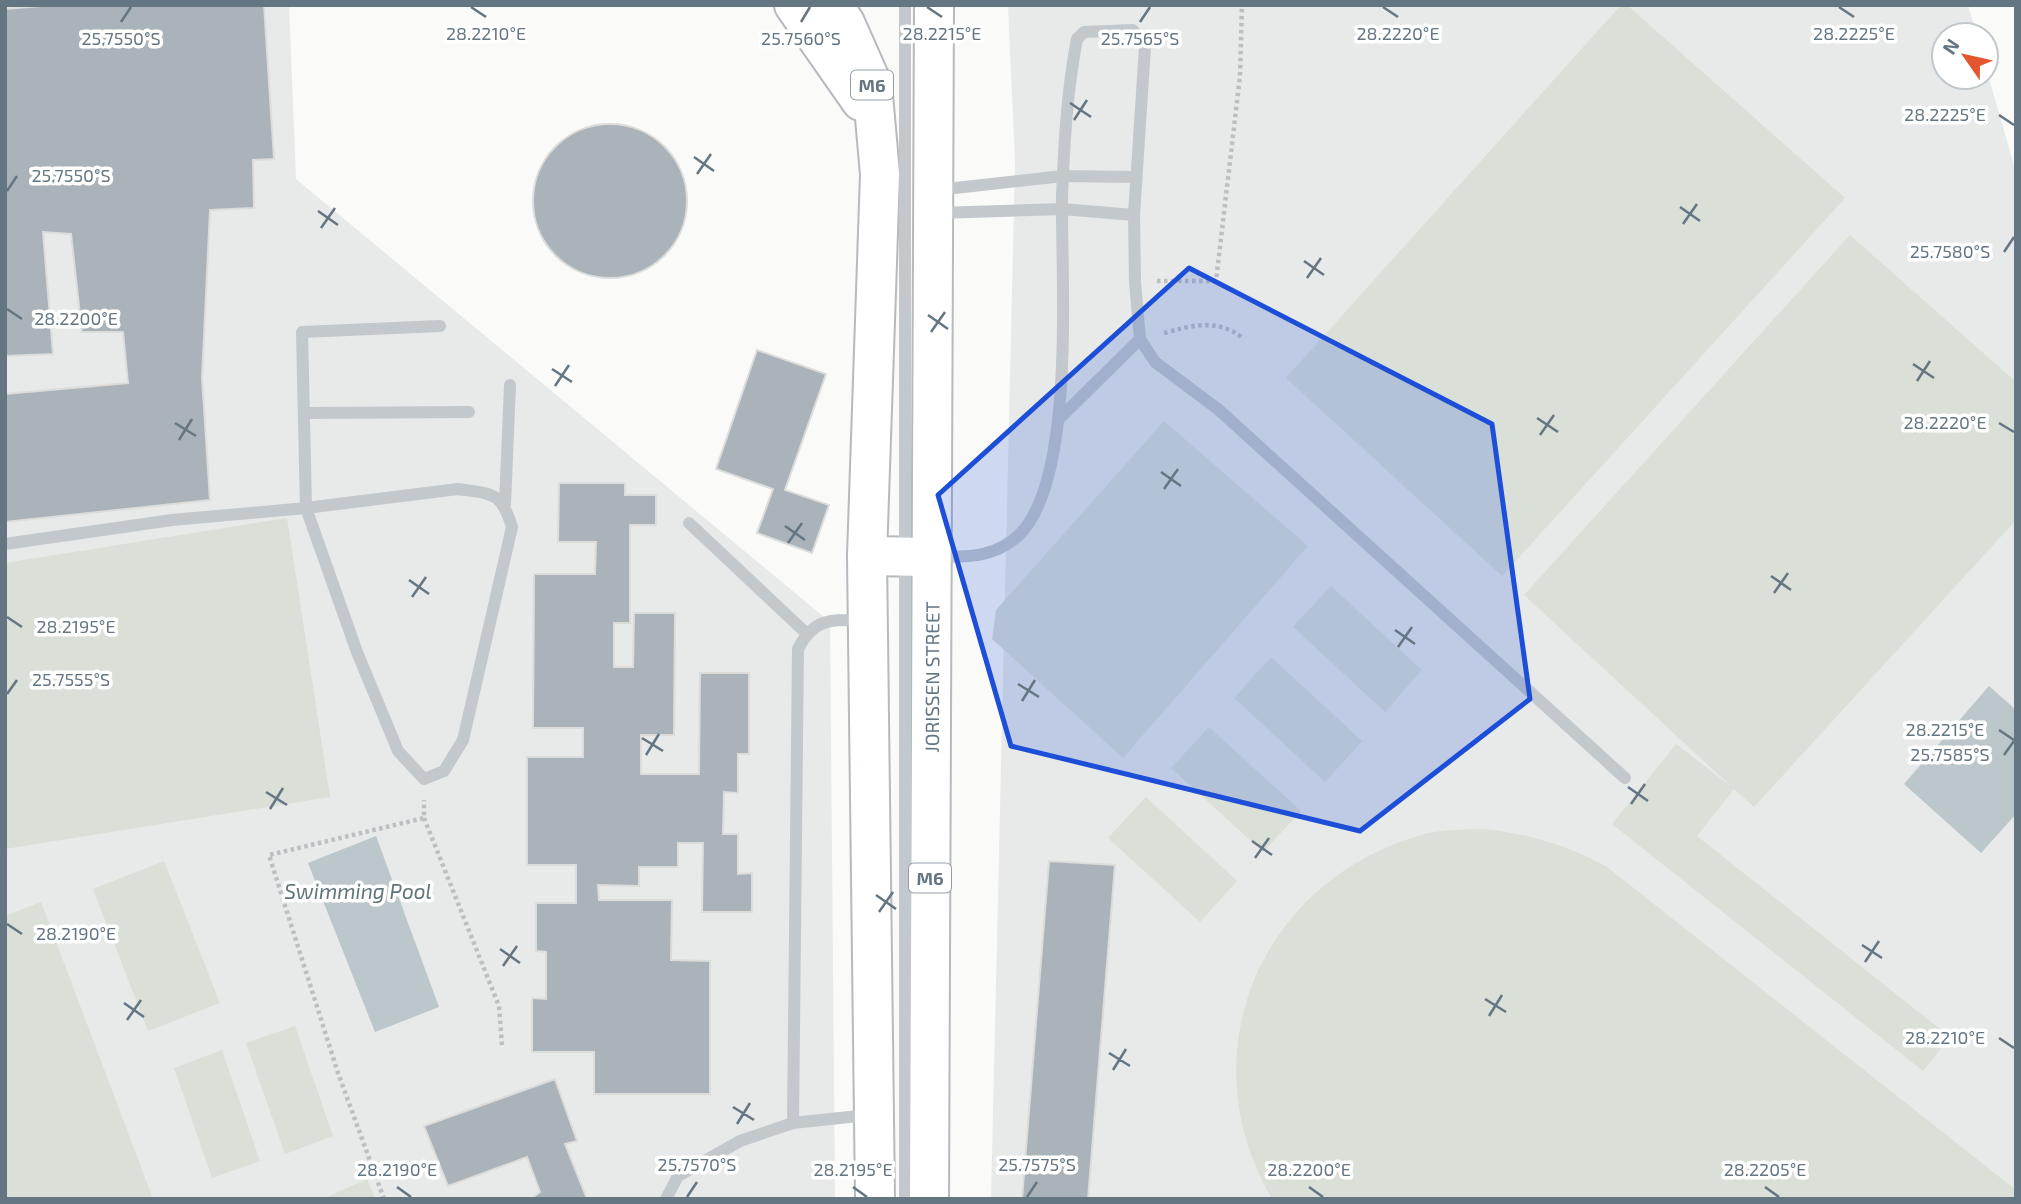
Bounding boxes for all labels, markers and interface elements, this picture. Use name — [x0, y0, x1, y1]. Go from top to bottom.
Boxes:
north arrow — [1930, 21, 2000, 91]
text: 28.2210°E — [446, 22, 526, 44]
text: 28.2215°E — [903, 22, 981, 44]
text: 28.2220°E — [1357, 22, 1439, 44]
text: 28.2225°E — [1813, 22, 1895, 44]
text: 25.7550°S — [81, 27, 161, 49]
text: 25.7560°S — [761, 27, 841, 49]
text: 25.7565°S — [1101, 27, 1179, 49]
text: N — [1937, 34, 1964, 58]
road number: M6 — [851, 70, 893, 100]
text: 28.2225°E — [1904, 103, 1986, 125]
text: 25.7550°S — [31, 164, 111, 186]
text: 25.7580°S — [1910, 240, 1990, 262]
text: 28.2200°E — [34, 307, 118, 329]
text: 28.2220°E — [1904, 411, 1986, 433]
street label: JORISSEN STREET — [919, 601, 943, 753]
text: 28.2195°E — [36, 615, 116, 637]
text: 25.7555°S — [32, 668, 110, 690]
text: 28.2215°E — [1906, 718, 1984, 740]
text: 25.7585°S — [1910, 743, 1990, 765]
road number: M6 — [909, 864, 951, 892]
water label: Swimming Pool — [284, 878, 432, 903]
text: 28.2190°E — [36, 922, 116, 944]
text: 28.2210°E — [1905, 1026, 1985, 1048]
text: 25.7570°S — [658, 1153, 736, 1175]
text: 25.7575°S — [998, 1153, 1076, 1175]
text: 28.2190°E — [357, 1158, 437, 1180]
text: 28.2195°E — [813, 1158, 893, 1180]
text: 28.2200°E — [1267, 1158, 1351, 1180]
text: 28.2205°E — [1724, 1158, 1806, 1180]

